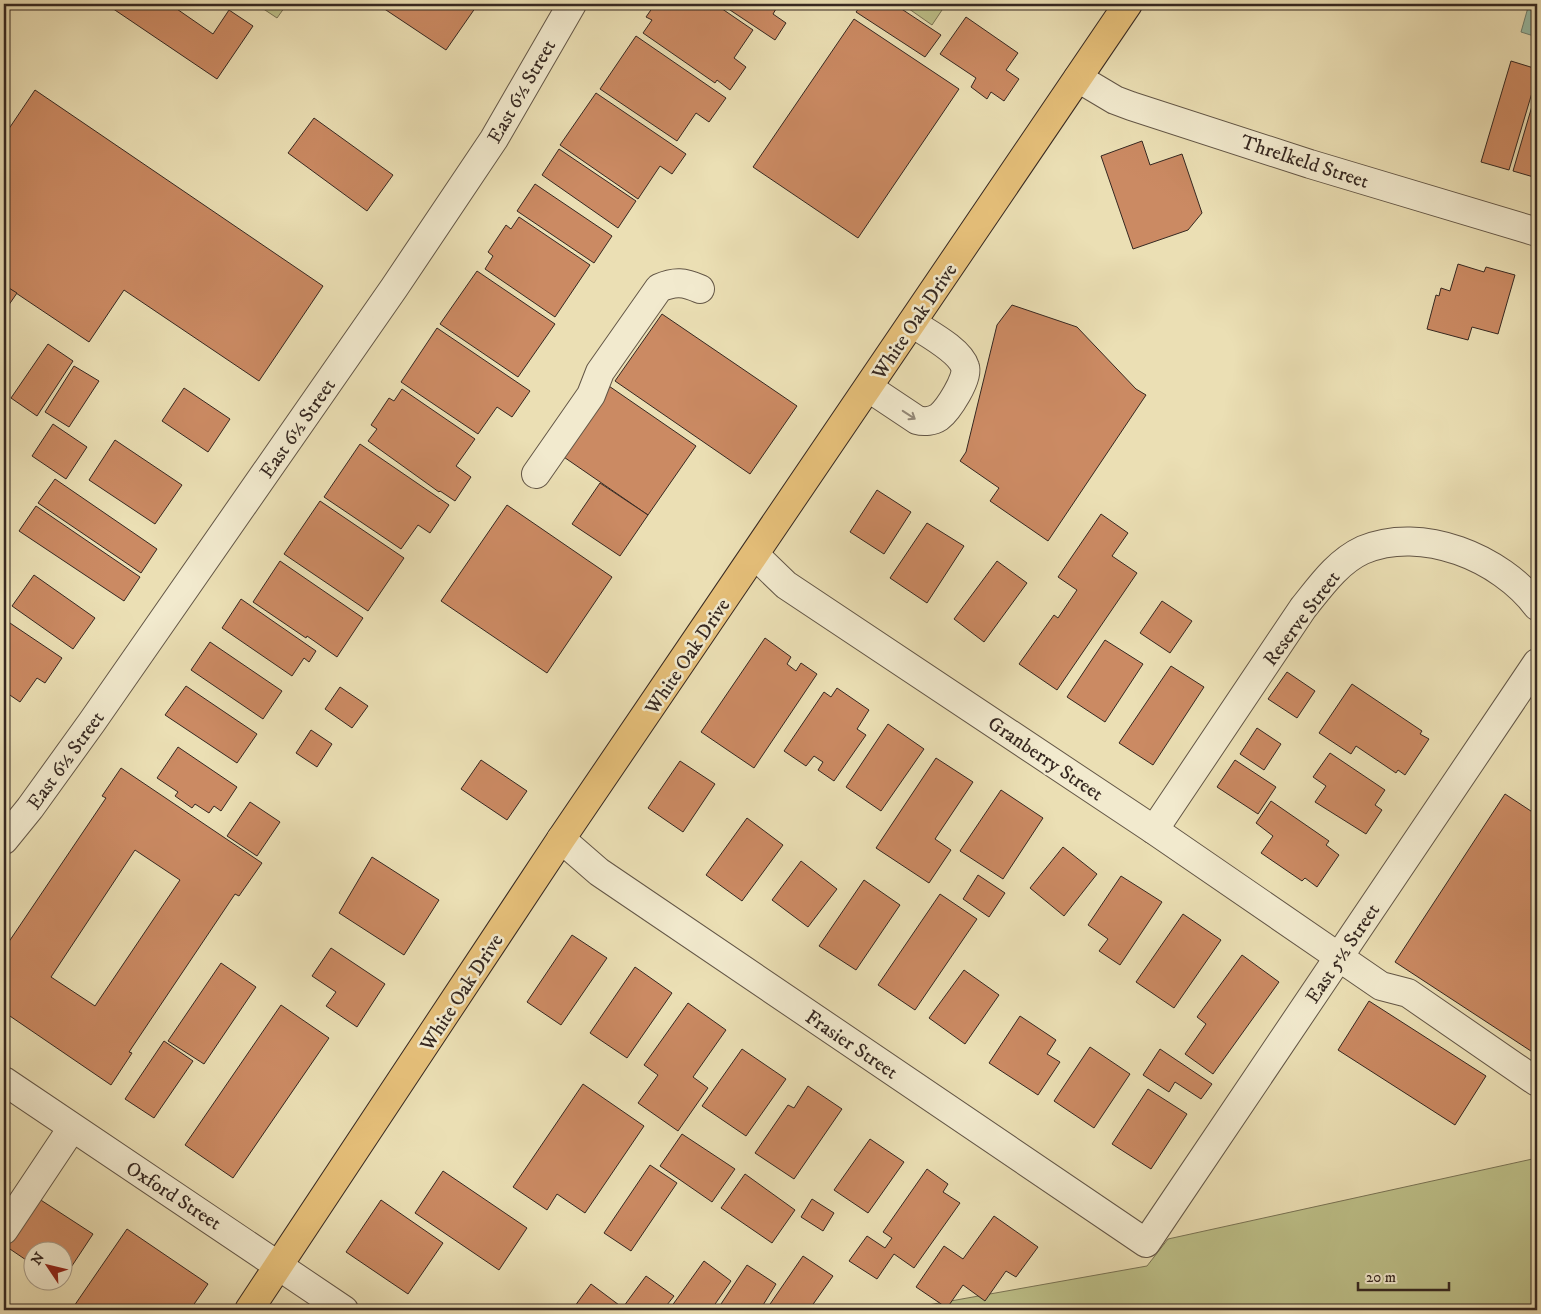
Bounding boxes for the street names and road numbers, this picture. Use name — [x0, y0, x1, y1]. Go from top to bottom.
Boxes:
street label: East 6½ Street — [483, 35, 562, 148]
street label: Threlkeld Street — [1237, 130, 1372, 195]
street label: White Oak Drive — [867, 259, 963, 386]
street label: East 6½ Street — [255, 374, 342, 483]
street label: Reserve Street — [1258, 566, 1346, 671]
street label: White Oak Drive — [640, 594, 736, 721]
street label: East 6½ Street — [22, 707, 110, 815]
street label: Granberry Street — [983, 711, 1108, 807]
street label: East 5½ Street — [1301, 899, 1386, 1009]
street label: White Oak Drive — [415, 929, 509, 1057]
street label: Frasier Street — [800, 1005, 902, 1085]
street label: Oxford Street — [121, 1156, 226, 1236]

